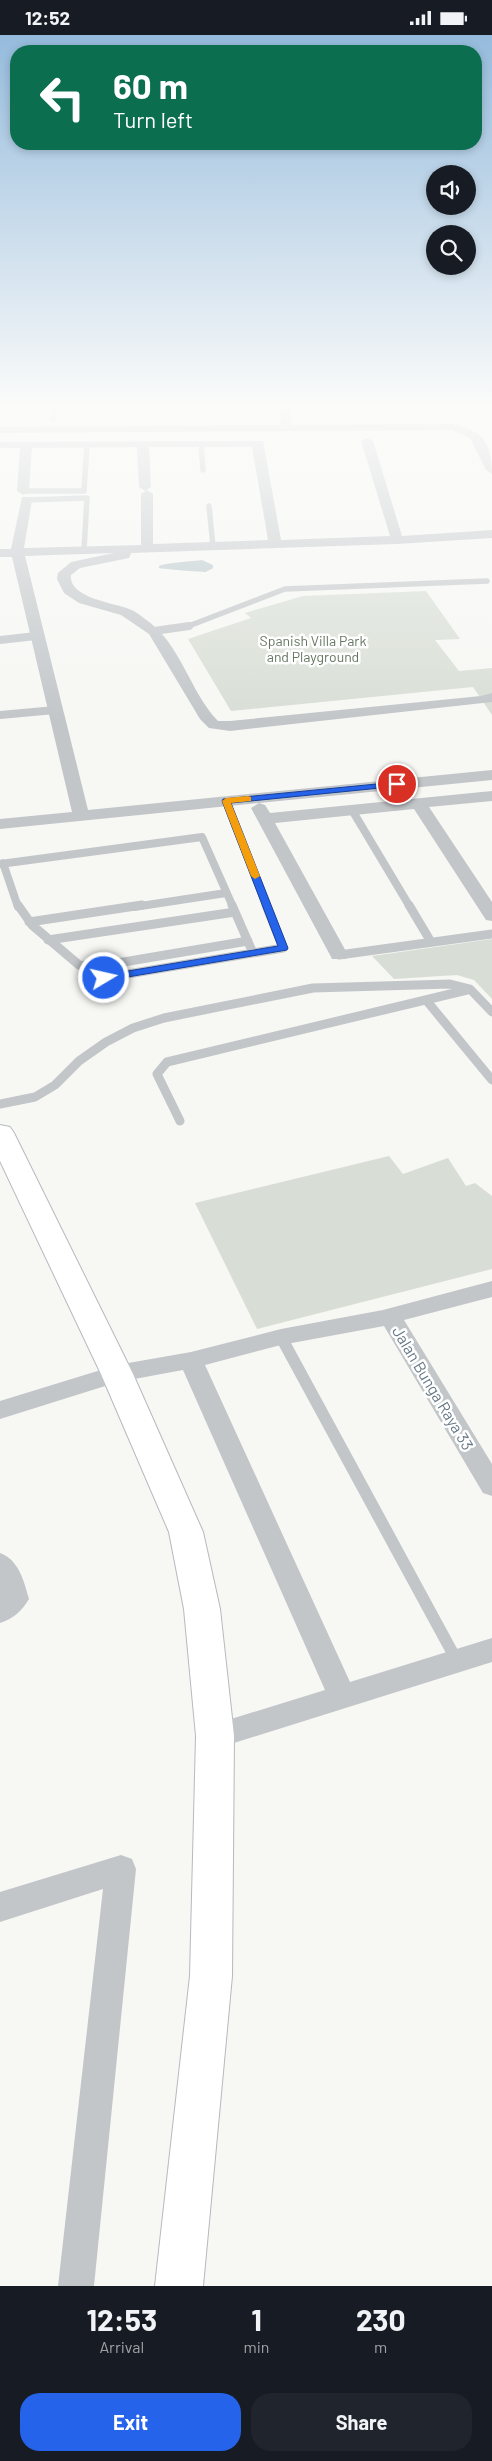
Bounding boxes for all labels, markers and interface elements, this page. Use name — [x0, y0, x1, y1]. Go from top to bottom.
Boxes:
text: 12:52 — [25, 6, 70, 29]
text: 60 m — [113, 64, 188, 106]
icon: left — [30, 65, 95, 130]
text: Turn left — [113, 106, 193, 132]
map controls — [426, 165, 476, 275]
button: sound — [426, 165, 476, 215]
button: search — [426, 225, 476, 275]
park label: Spanish Villa Park and Playground — [260, 632, 366, 665]
pin — [376, 763, 418, 805]
icon: arrive — [383, 770, 411, 798]
position arrow — [77, 951, 129, 1003]
street label: Jalan Bunga Raya 33 — [389, 1322, 478, 1453]
text: 12:53 — [86, 2301, 157, 2337]
text: 1 — [251, 2301, 262, 2337]
text: 230 — [356, 2301, 406, 2337]
text: Arrival — [99, 2337, 144, 2356]
text: min — [244, 2337, 269, 2356]
text: m — [374, 2337, 387, 2356]
button: Exit — [20, 2393, 241, 2451]
button: Share — [251, 2393, 472, 2451]

